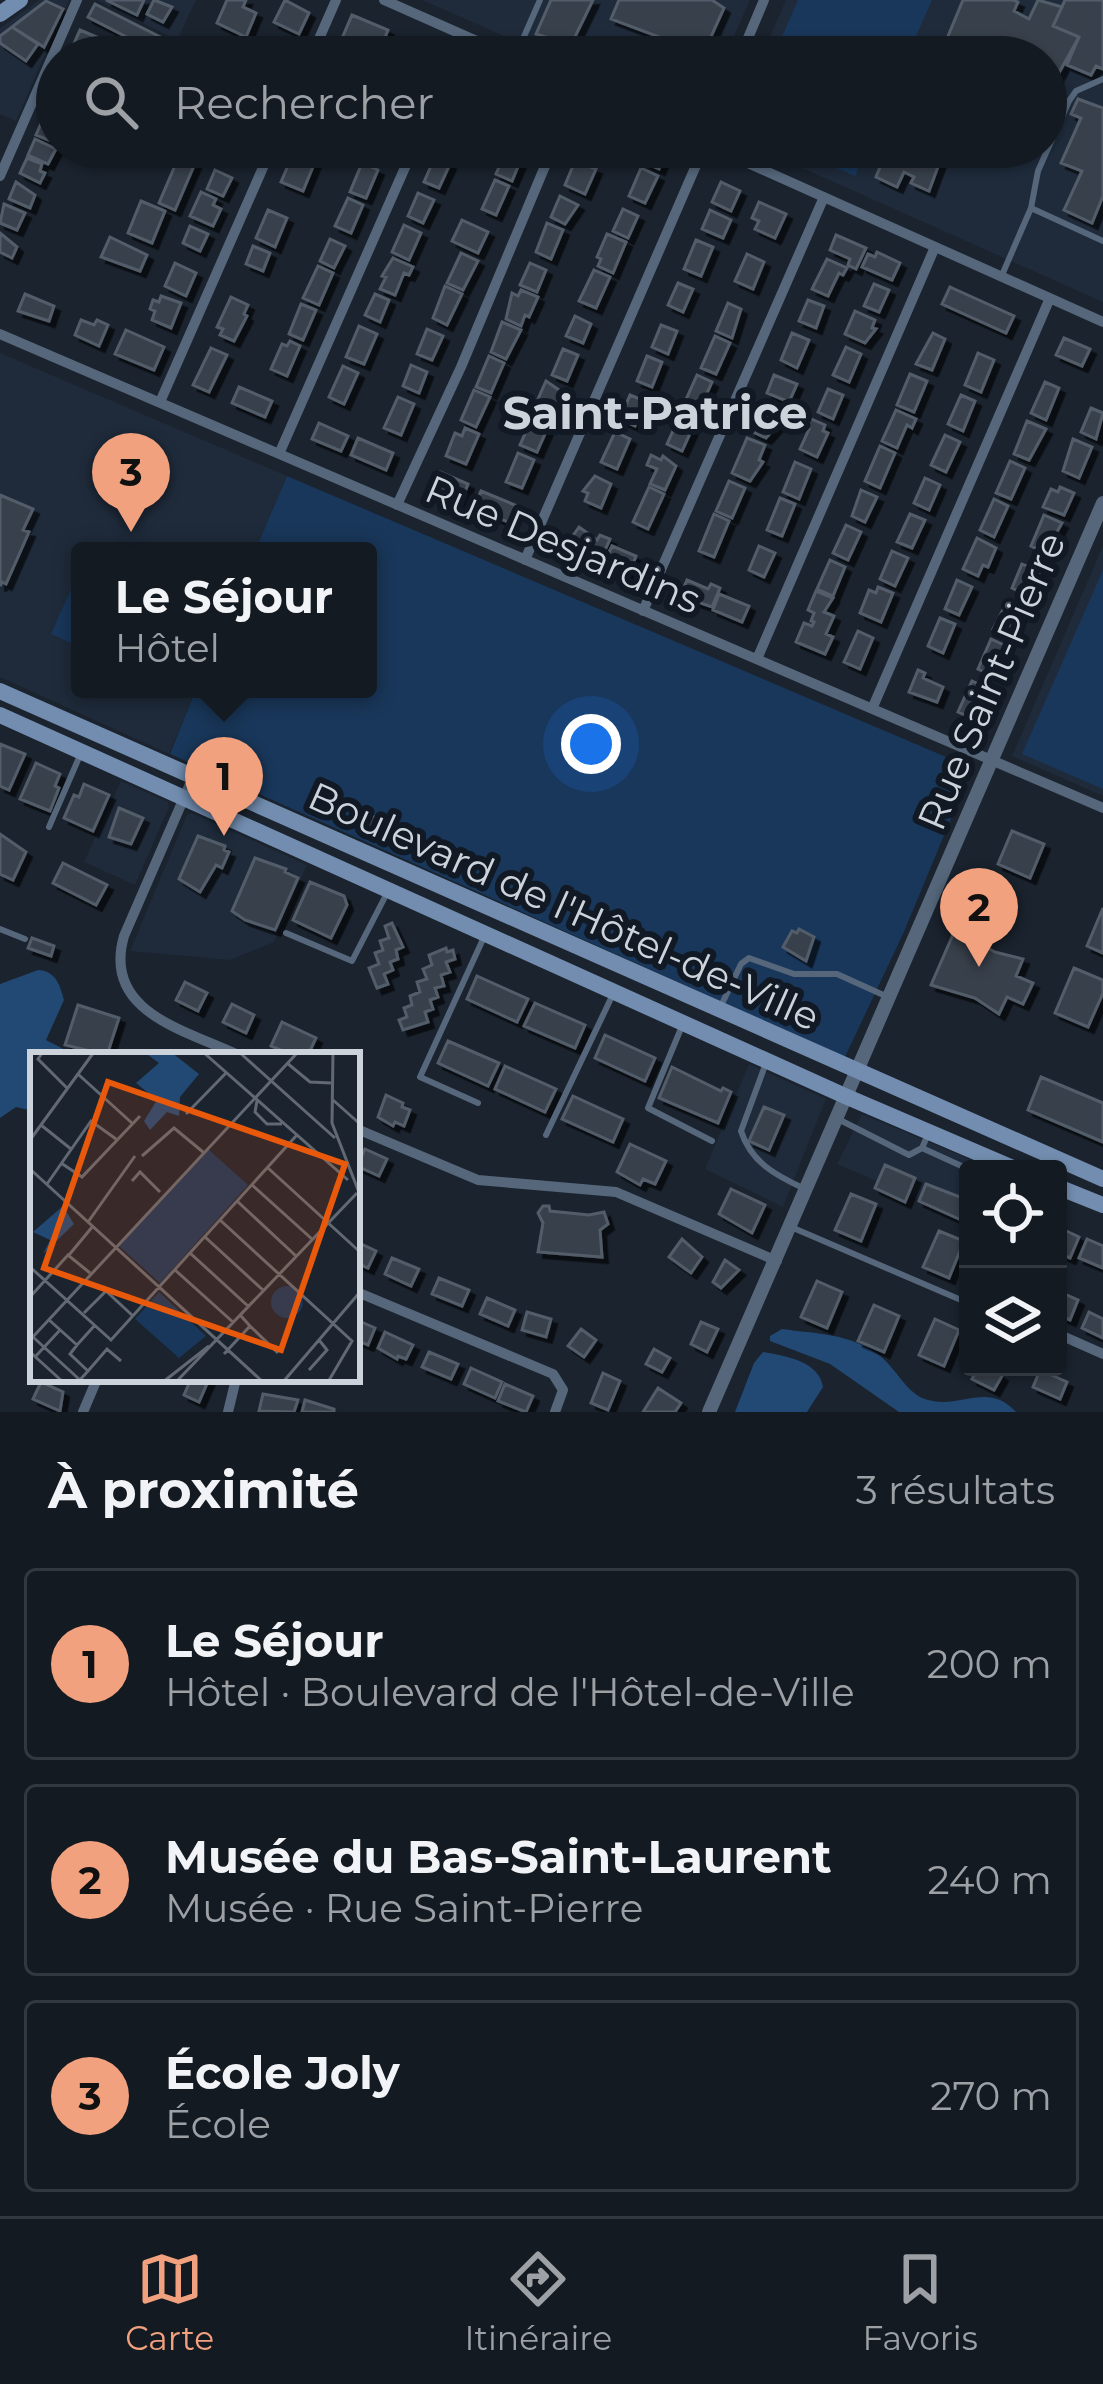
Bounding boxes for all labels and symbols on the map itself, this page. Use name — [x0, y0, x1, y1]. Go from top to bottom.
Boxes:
district label: Saint-Patrice — [503, 385, 807, 440]
pin: 3 — [92, 433, 170, 532]
street label: Rue Desjardins — [418, 464, 708, 624]
street label: Rue Saint-Pierre — [907, 525, 1075, 837]
your location — [561, 714, 621, 774]
pin: 1 — [185, 737, 263, 836]
street label: Boulevard de l'Hôtel-de-Ville — [301, 771, 827, 1041]
pin: 2 — [940, 868, 1018, 967]
inset map — [30, 1052, 360, 1382]

